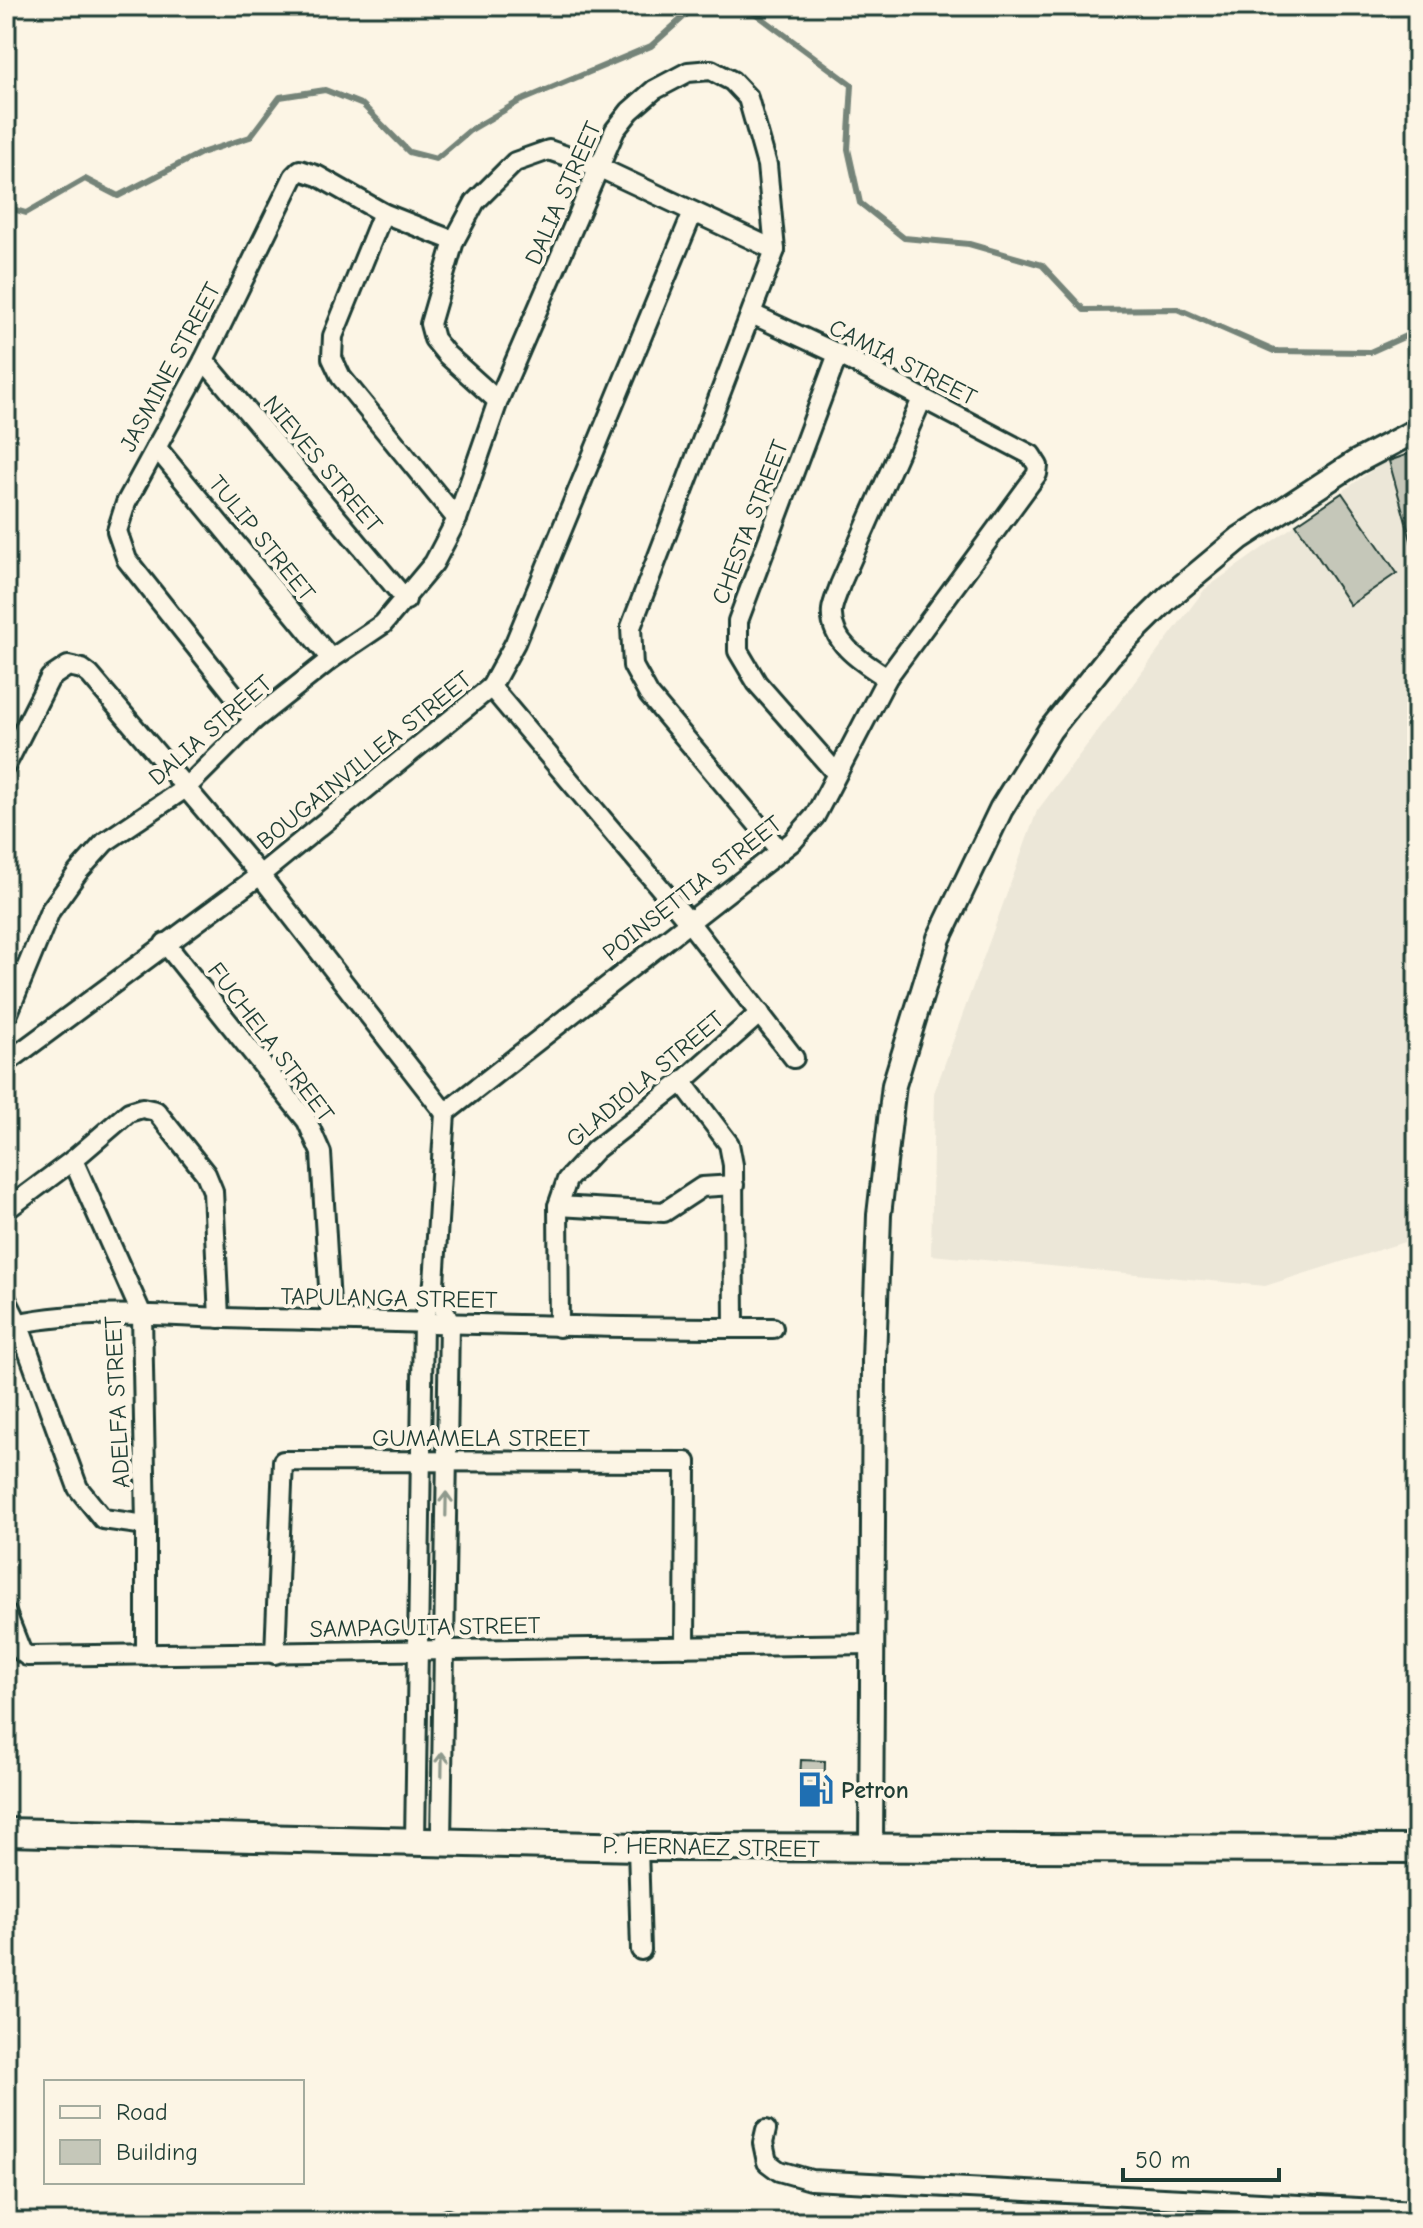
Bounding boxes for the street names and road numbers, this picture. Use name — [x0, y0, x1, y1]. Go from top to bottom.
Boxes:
street label: DALIA STREET — [519, 117, 607, 269]
street label: JASMINE STREET — [114, 277, 227, 456]
street label: CAMIA STREET — [825, 313, 982, 411]
street label: NIEVES STREET — [258, 390, 389, 538]
street label: CHESTA STREET — [706, 435, 794, 608]
street label: TULIP STREET — [203, 470, 321, 607]
street label: BOUGAINVILLEA STREET — [251, 665, 477, 855]
street label: DALIA STREET — [143, 669, 278, 791]
street label: POINSETTIA STREET — [597, 809, 787, 967]
street label: FUCHELA STREET — [202, 957, 340, 1128]
street label: GLADIOLA STREET — [560, 1005, 730, 1153]
street label: TAPULANGA STREET — [280, 1282, 498, 1314]
street label: ADELFA STREET — [98, 1315, 135, 1489]
street label: GUMAMELA STREET — [372, 1424, 590, 1452]
street label: SAMPAGUITA STREET — [309, 1611, 541, 1643]
street label: P. HERNAEZ STREET — [602, 1831, 820, 1863]

